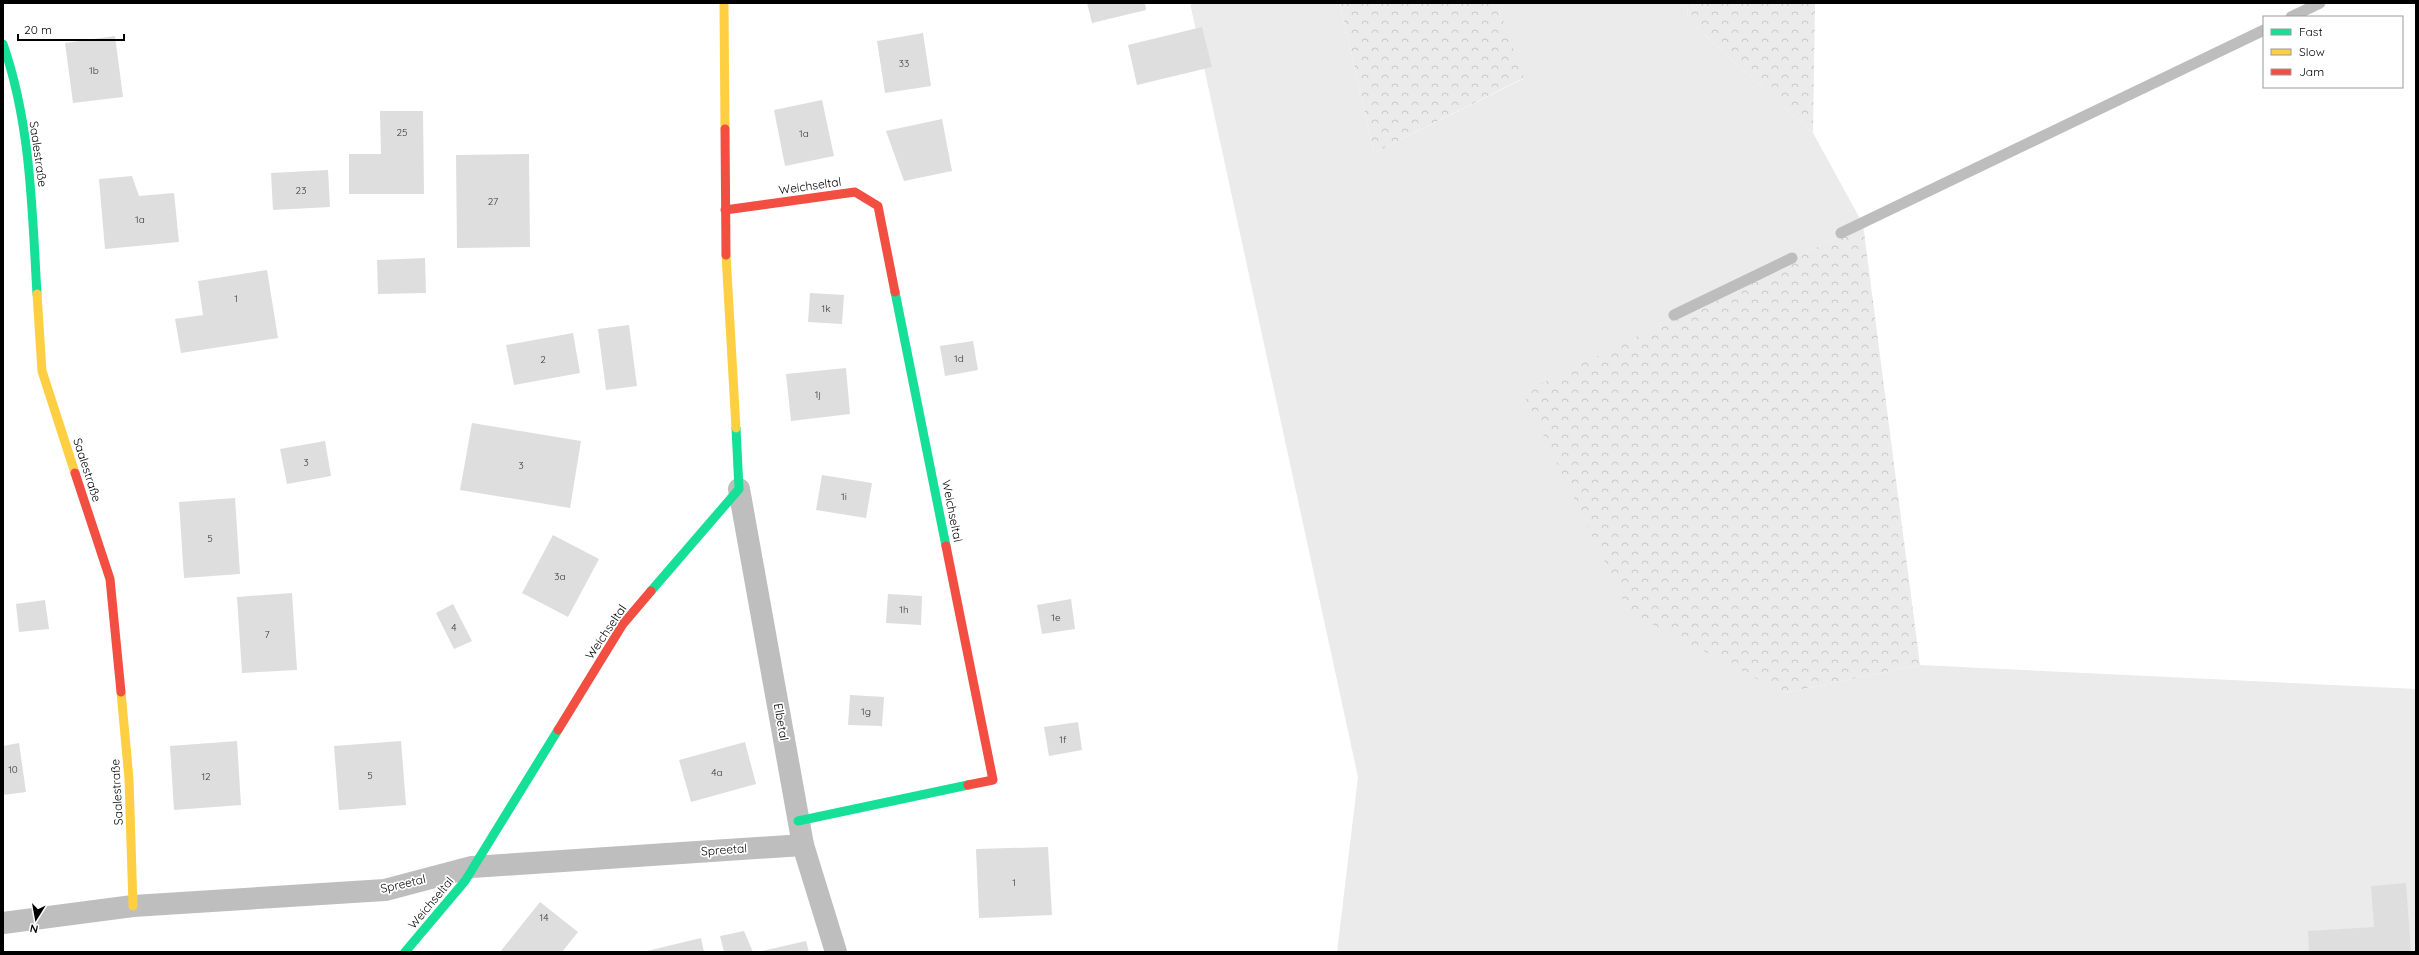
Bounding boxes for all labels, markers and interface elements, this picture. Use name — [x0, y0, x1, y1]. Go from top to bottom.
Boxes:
scale bar — [18, 16, 124, 42]
legend — [2263, 16, 2403, 88]
text: 20 m — [24, 22, 52, 37]
text: Fast — [2299, 24, 2323, 39]
text: Slow — [2299, 44, 2325, 59]
house number: 33 — [899, 57, 909, 70]
house number: 1b — [89, 64, 99, 77]
text: Jam — [2299, 64, 2324, 79]
street label: Saalestraße — [26, 120, 51, 188]
house number: 25 — [397, 126, 408, 139]
house number: 1a — [799, 127, 809, 140]
street label: Weichseltal — [778, 174, 842, 197]
house number: 23 — [296, 184, 306, 197]
house number: 27 — [488, 195, 498, 208]
house number: 1a — [135, 213, 145, 226]
house number: 1 — [234, 292, 238, 305]
house number: 1k — [821, 302, 831, 315]
house number: 1d — [954, 352, 964, 365]
house number: 2 — [540, 353, 546, 366]
house number: 1j — [815, 388, 821, 401]
street label: Saalestraße — [70, 436, 105, 504]
house number: 3 — [303, 456, 309, 469]
house number: 3 — [518, 459, 524, 472]
street label: Weichseltal — [939, 479, 966, 543]
house number: 1i — [841, 490, 847, 503]
house number: 5 — [207, 532, 213, 545]
house number: 3a — [554, 570, 566, 583]
street label: Weichseltal — [582, 601, 629, 662]
house number: 1h — [899, 603, 909, 616]
house number: 1e — [1051, 611, 1061, 624]
house number: 4 — [451, 621, 457, 634]
house number: 7 — [264, 628, 270, 641]
street label: Elbetal — [771, 702, 792, 742]
house number: 1g — [861, 705, 871, 718]
house number: 1f — [1059, 733, 1067, 746]
street label: Saalestraße — [107, 758, 126, 826]
house number: 10 — [8, 763, 18, 776]
house number: 4a — [711, 766, 723, 779]
house number: 5 — [367, 769, 373, 782]
house number: 12 — [201, 770, 211, 783]
street label: Spreetal — [700, 840, 747, 859]
street label: Spreetal — [379, 871, 427, 896]
street label: Weichseltal — [405, 874, 457, 932]
house number: 1 — [1012, 876, 1016, 889]
north arrow — [16, 899, 56, 939]
house number: 14 — [540, 911, 548, 924]
text: N — [29, 921, 39, 936]

